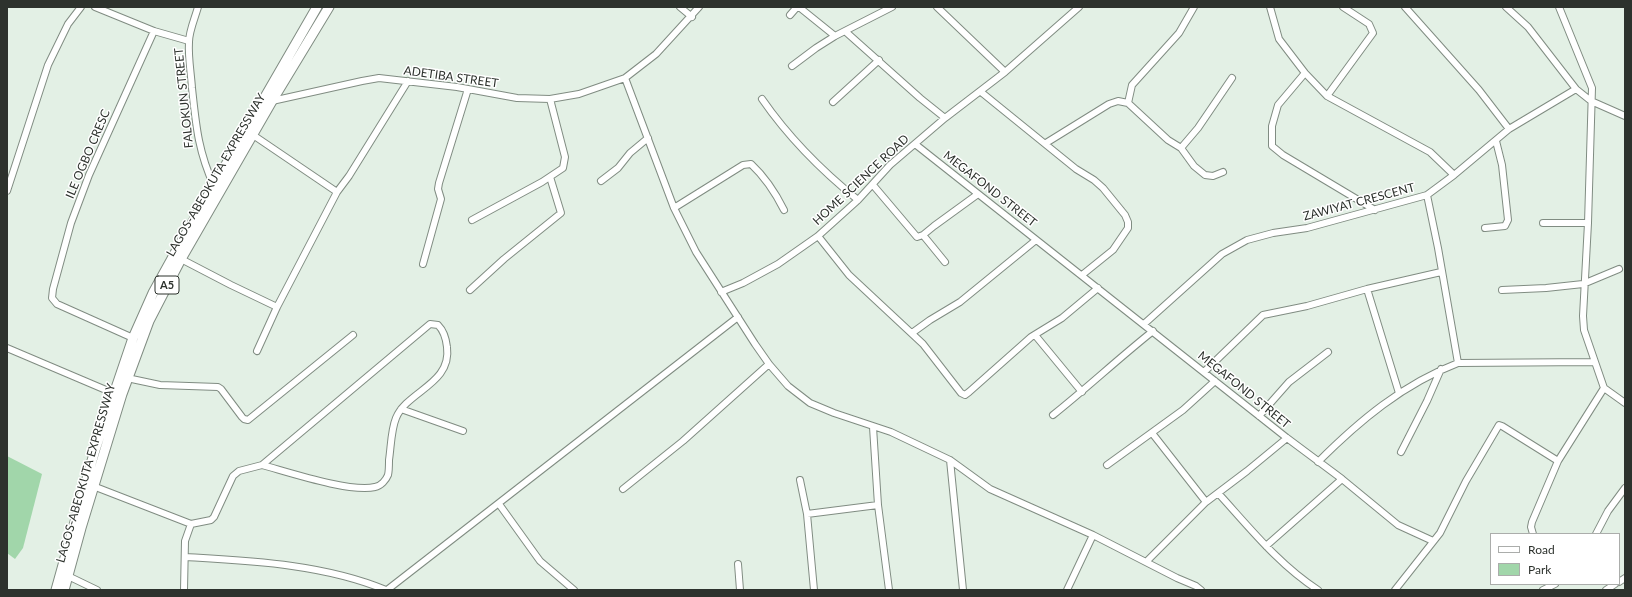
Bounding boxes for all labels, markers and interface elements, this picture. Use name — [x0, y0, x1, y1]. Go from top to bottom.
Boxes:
street label: FALOKUN STREET — [172, 47, 196, 149]
street label: ADETIBA STREET — [403, 63, 499, 91]
street label: LAGOS-ABEOKUTA EXPRESSWAY — [163, 91, 269, 259]
street label: ILE OGBO CRESC — [63, 107, 113, 201]
street label: HOME SCIENCE ROAD — [810, 132, 912, 228]
street label: MEGAFOND STREET — [940, 148, 1040, 230]
street label: ZAWIYAT CRESCENT — [1302, 180, 1416, 224]
road number: A5 — [155, 276, 179, 294]
street label: MEGAFOND STREET — [1195, 348, 1293, 432]
street label: LAGOS-ABEOKUTA EXPRESSWAY — [53, 382, 119, 564]
legend — [1490, 533, 1620, 585]
text: Road — [1528, 542, 1555, 557]
text: Park — [1528, 562, 1551, 577]

